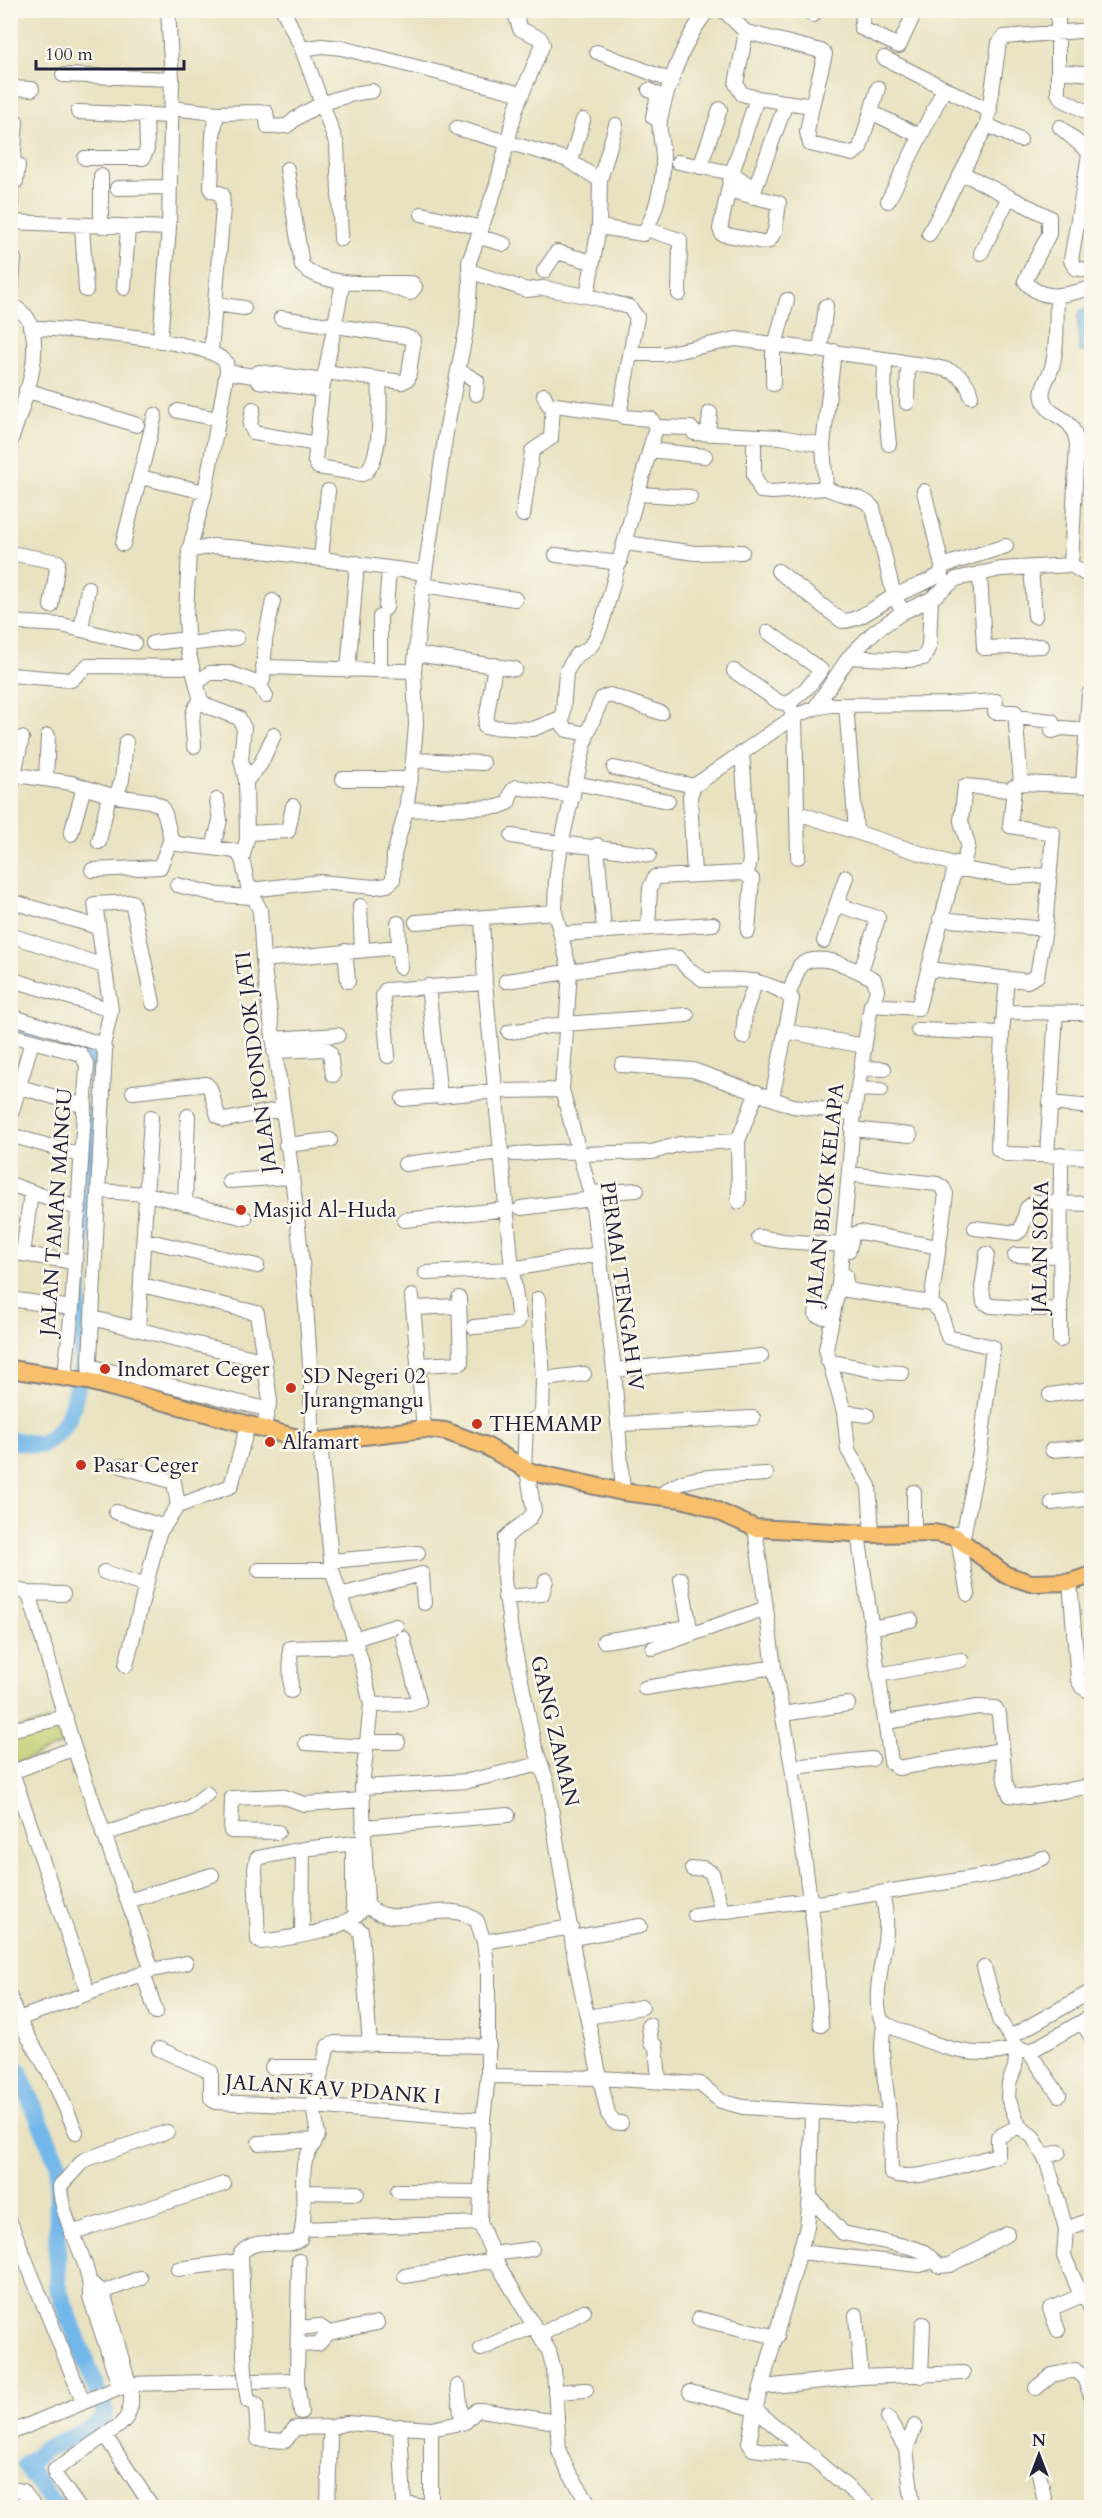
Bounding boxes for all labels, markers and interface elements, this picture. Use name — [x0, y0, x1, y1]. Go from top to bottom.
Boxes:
scale bar — [36, 33, 184, 71]
text: 100 m — [45, 42, 93, 67]
street label: JALAN PONDOK JATI — [229, 950, 285, 1177]
street label: JALAN BLOK KELAPA — [799, 1081, 852, 1310]
street label: JALAN TAMAN MANGU — [33, 1087, 80, 1340]
street label: PERMAI TENGAH IV — [592, 1180, 651, 1393]
street label: JALAN SOKA — [1025, 1180, 1056, 1316]
place label: Masjid Al-Huda — [253, 1196, 397, 1225]
marker: Masjid Al-Huda — [234, 1203, 248, 1217]
place label: Indomaret Ceger — [117, 1355, 270, 1384]
marker: Indomaret Ceger — [98, 1362, 112, 1376]
place label: SD Negeri 02 Jurangmangu — [300, 1362, 426, 1415]
marker: SD Negeri 02 Jurangmangu — [284, 1381, 298, 1395]
place label: THEMAMP — [489, 1410, 602, 1439]
marker: THEMAMP — [470, 1417, 484, 1431]
place label: Alfamart — [282, 1428, 359, 1457]
marker: Alfamart — [263, 1435, 277, 1449]
place label: Pasar Ceger — [93, 1451, 199, 1480]
marker: Pasar Ceger — [74, 1458, 88, 1472]
street label: GANG ZAMAN — [523, 1653, 586, 1810]
street label: JALAN KAV PDANK I — [221, 2067, 442, 2111]
north arrow — [1009, 2425, 1069, 2485]
text: N — [1032, 2430, 1046, 2452]

